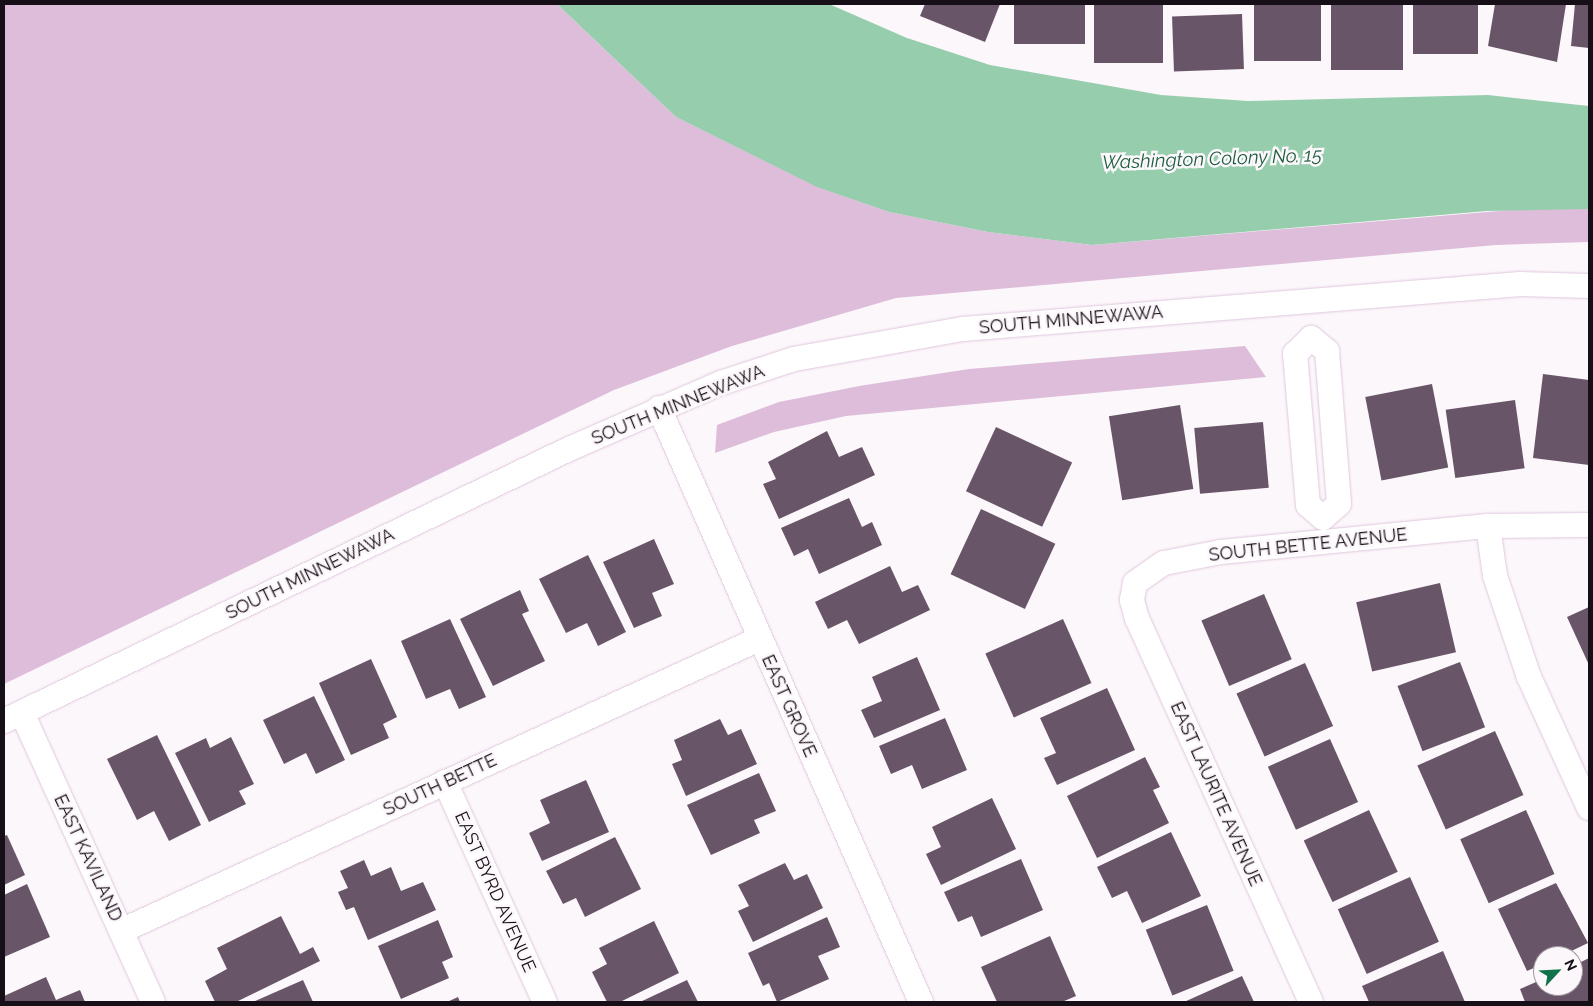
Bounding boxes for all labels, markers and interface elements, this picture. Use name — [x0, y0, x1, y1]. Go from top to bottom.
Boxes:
water label: Washington Colony No. 15 — [1102, 144, 1322, 174]
street label: SOUTH MINNEWAWA — [978, 301, 1164, 339]
street label: SOUTH MINNEWAWA — [588, 360, 768, 450]
street label: SOUTH MINNEWAWA — [222, 524, 398, 624]
street label: SOUTH BETTE AVENUE — [1207, 524, 1409, 566]
street label: EAST GROVE — [757, 651, 821, 761]
street label: EAST LAURITE AVENUE — [1165, 698, 1267, 890]
street label: SOUTH BETTE — [380, 749, 500, 821]
street label: EAST KAVILAND — [49, 791, 127, 925]
street label: EAST BYRD AVENUE — [450, 808, 540, 976]
north arrow — [1533, 946, 1583, 996]
text: N — [1561, 957, 1580, 973]

